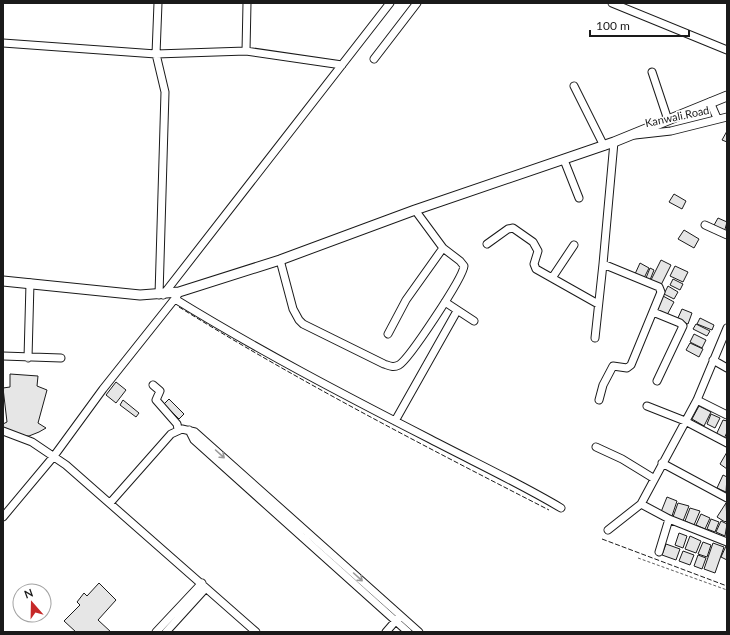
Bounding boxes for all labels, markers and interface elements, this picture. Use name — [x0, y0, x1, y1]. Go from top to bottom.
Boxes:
scale bar — [590, 12, 689, 38]
text: 100 m — [596, 18, 630, 33]
street label: Kanwali Road — [644, 103, 710, 129]
one-way arrow — [215, 449, 225, 458]
one-way arrow — [353, 573, 364, 582]
north arrow — [12, 583, 52, 623]
text: N — [22, 586, 35, 601]

